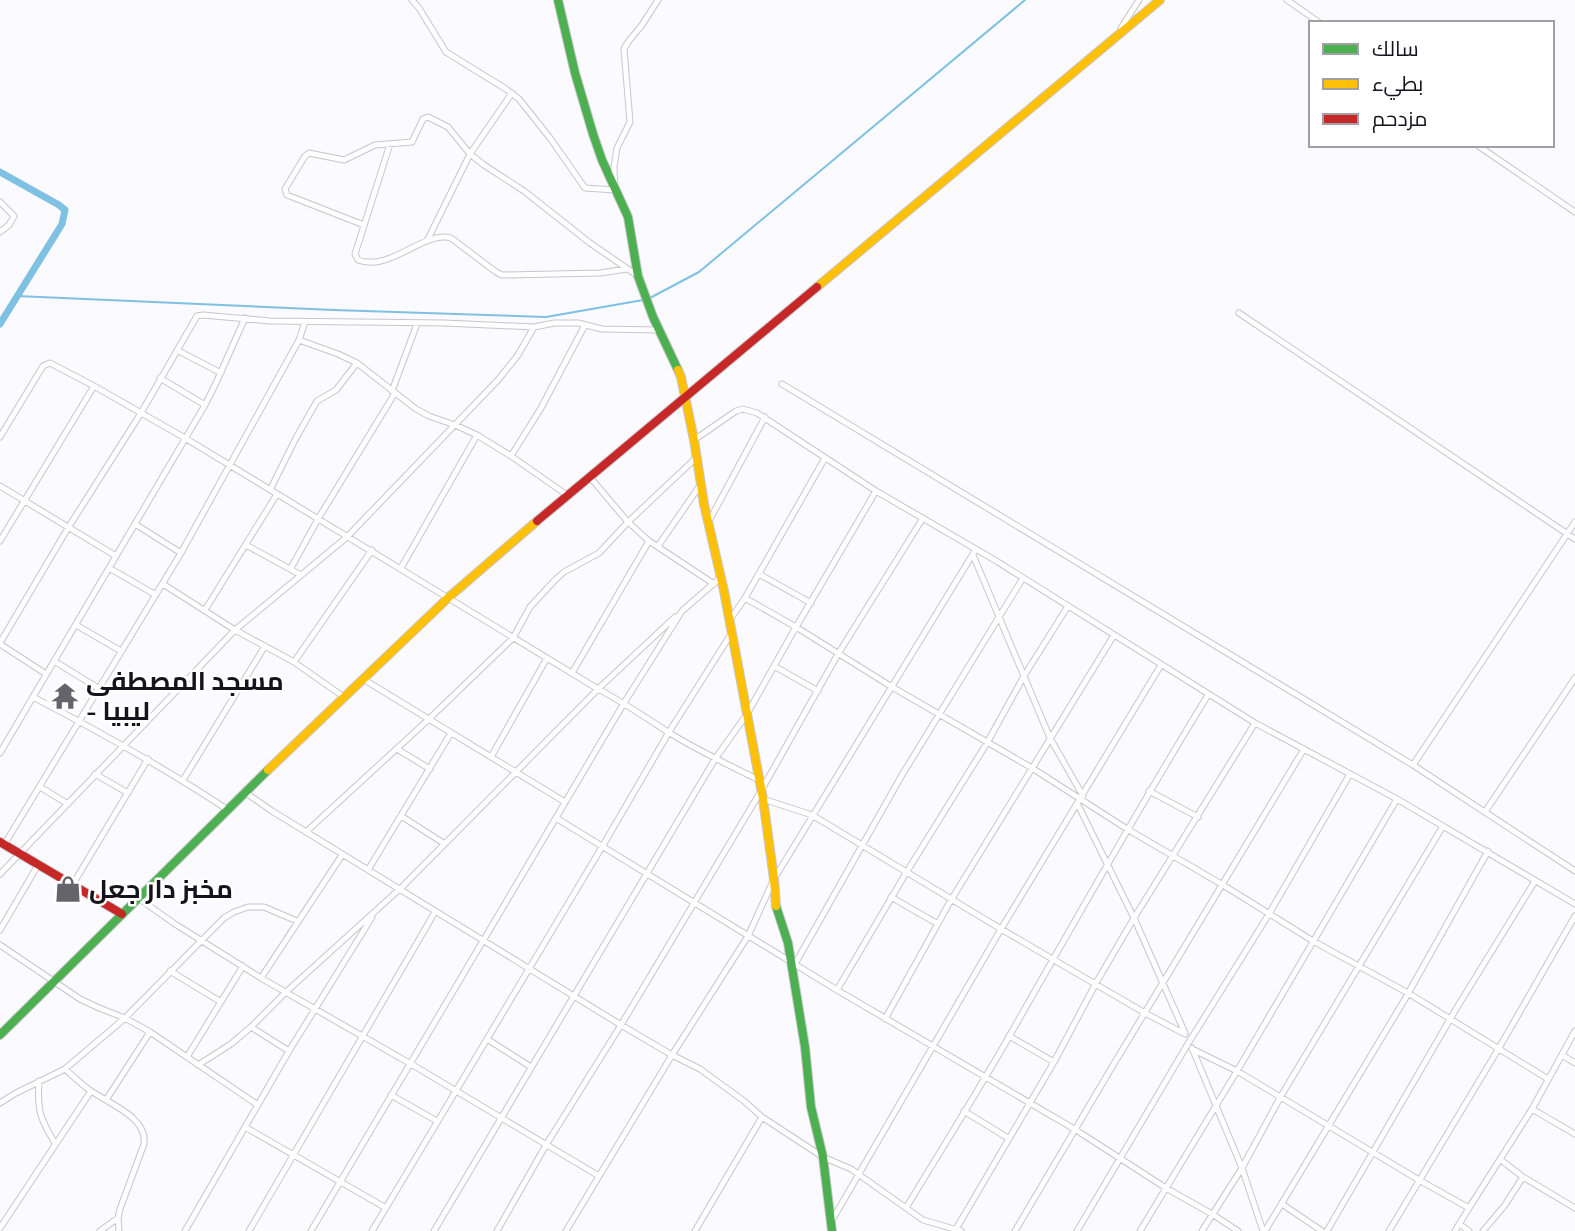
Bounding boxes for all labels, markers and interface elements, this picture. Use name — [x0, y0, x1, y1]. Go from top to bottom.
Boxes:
legend — [1309, 21, 1554, 147]
text: سالك — [1372, 35, 1419, 60]
text: بطيء — [1372, 70, 1423, 100]
text: مزدحم — [1372, 105, 1427, 133]
place label: مسجد المصطفى - ليبيا — [86, 664, 284, 726]
temple icon: مسجد المصطفى - ليبيا — [50, 681, 80, 711]
place label: مخبز دار جعل — [89, 872, 233, 905]
shop icon: مخبز دار جعل — [53, 874, 83, 904]

